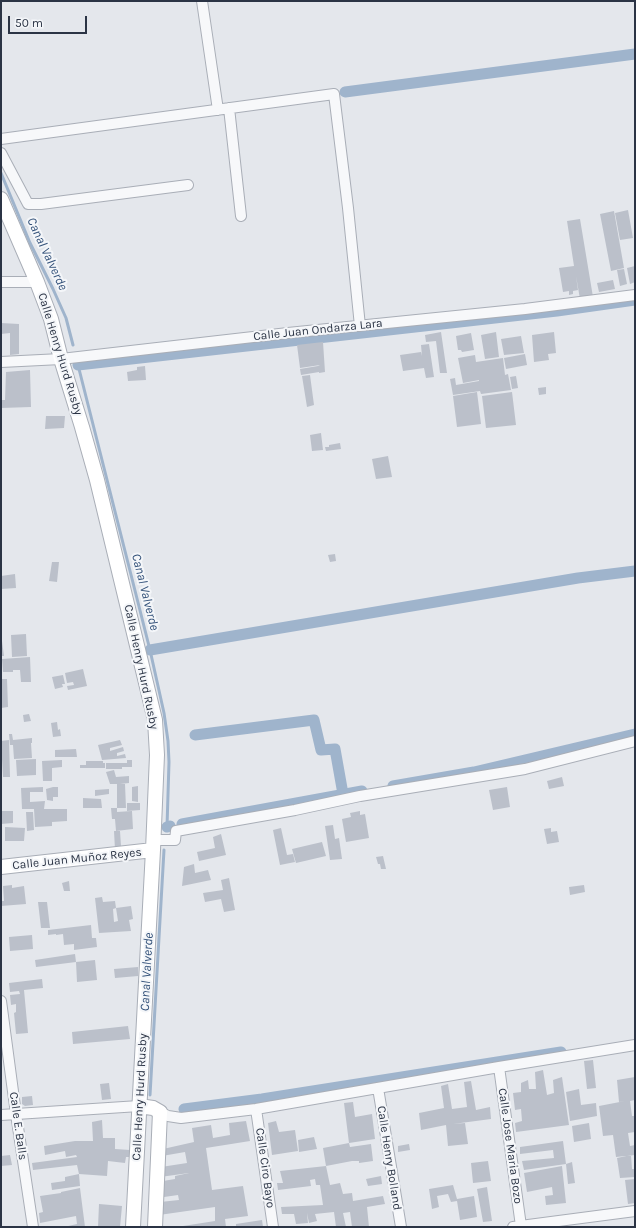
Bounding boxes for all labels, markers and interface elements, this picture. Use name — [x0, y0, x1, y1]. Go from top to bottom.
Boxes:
scale bar — [10, 8, 89, 34]
text: 50 m — [15, 16, 43, 30]
water label: Canal Valverde — [23, 215, 71, 293]
street label: Calle Henry Hurd Rusby — [35, 291, 85, 417]
street label: Calle Juan Ondarza Lara — [253, 316, 383, 344]
water label: Canal Valverde — [128, 552, 162, 632]
street label: Calle Henry Hurd Rusby — [121, 603, 161, 731]
street label: Calle Juan Muñoz Reyes — [12, 845, 142, 873]
water label: Canal Valverde — [137, 932, 157, 1012]
street label: Calle Henry Hurd Rusby — [129, 1033, 151, 1161]
street label: Calle Jose Maria Bozo — [495, 1087, 525, 1205]
street label: Calle E. Balls — [6, 1091, 30, 1161]
street label: Calle Henry Bolland — [374, 1105, 404, 1211]
street label: Calle Ciro Bayo — [252, 1127, 278, 1209]

